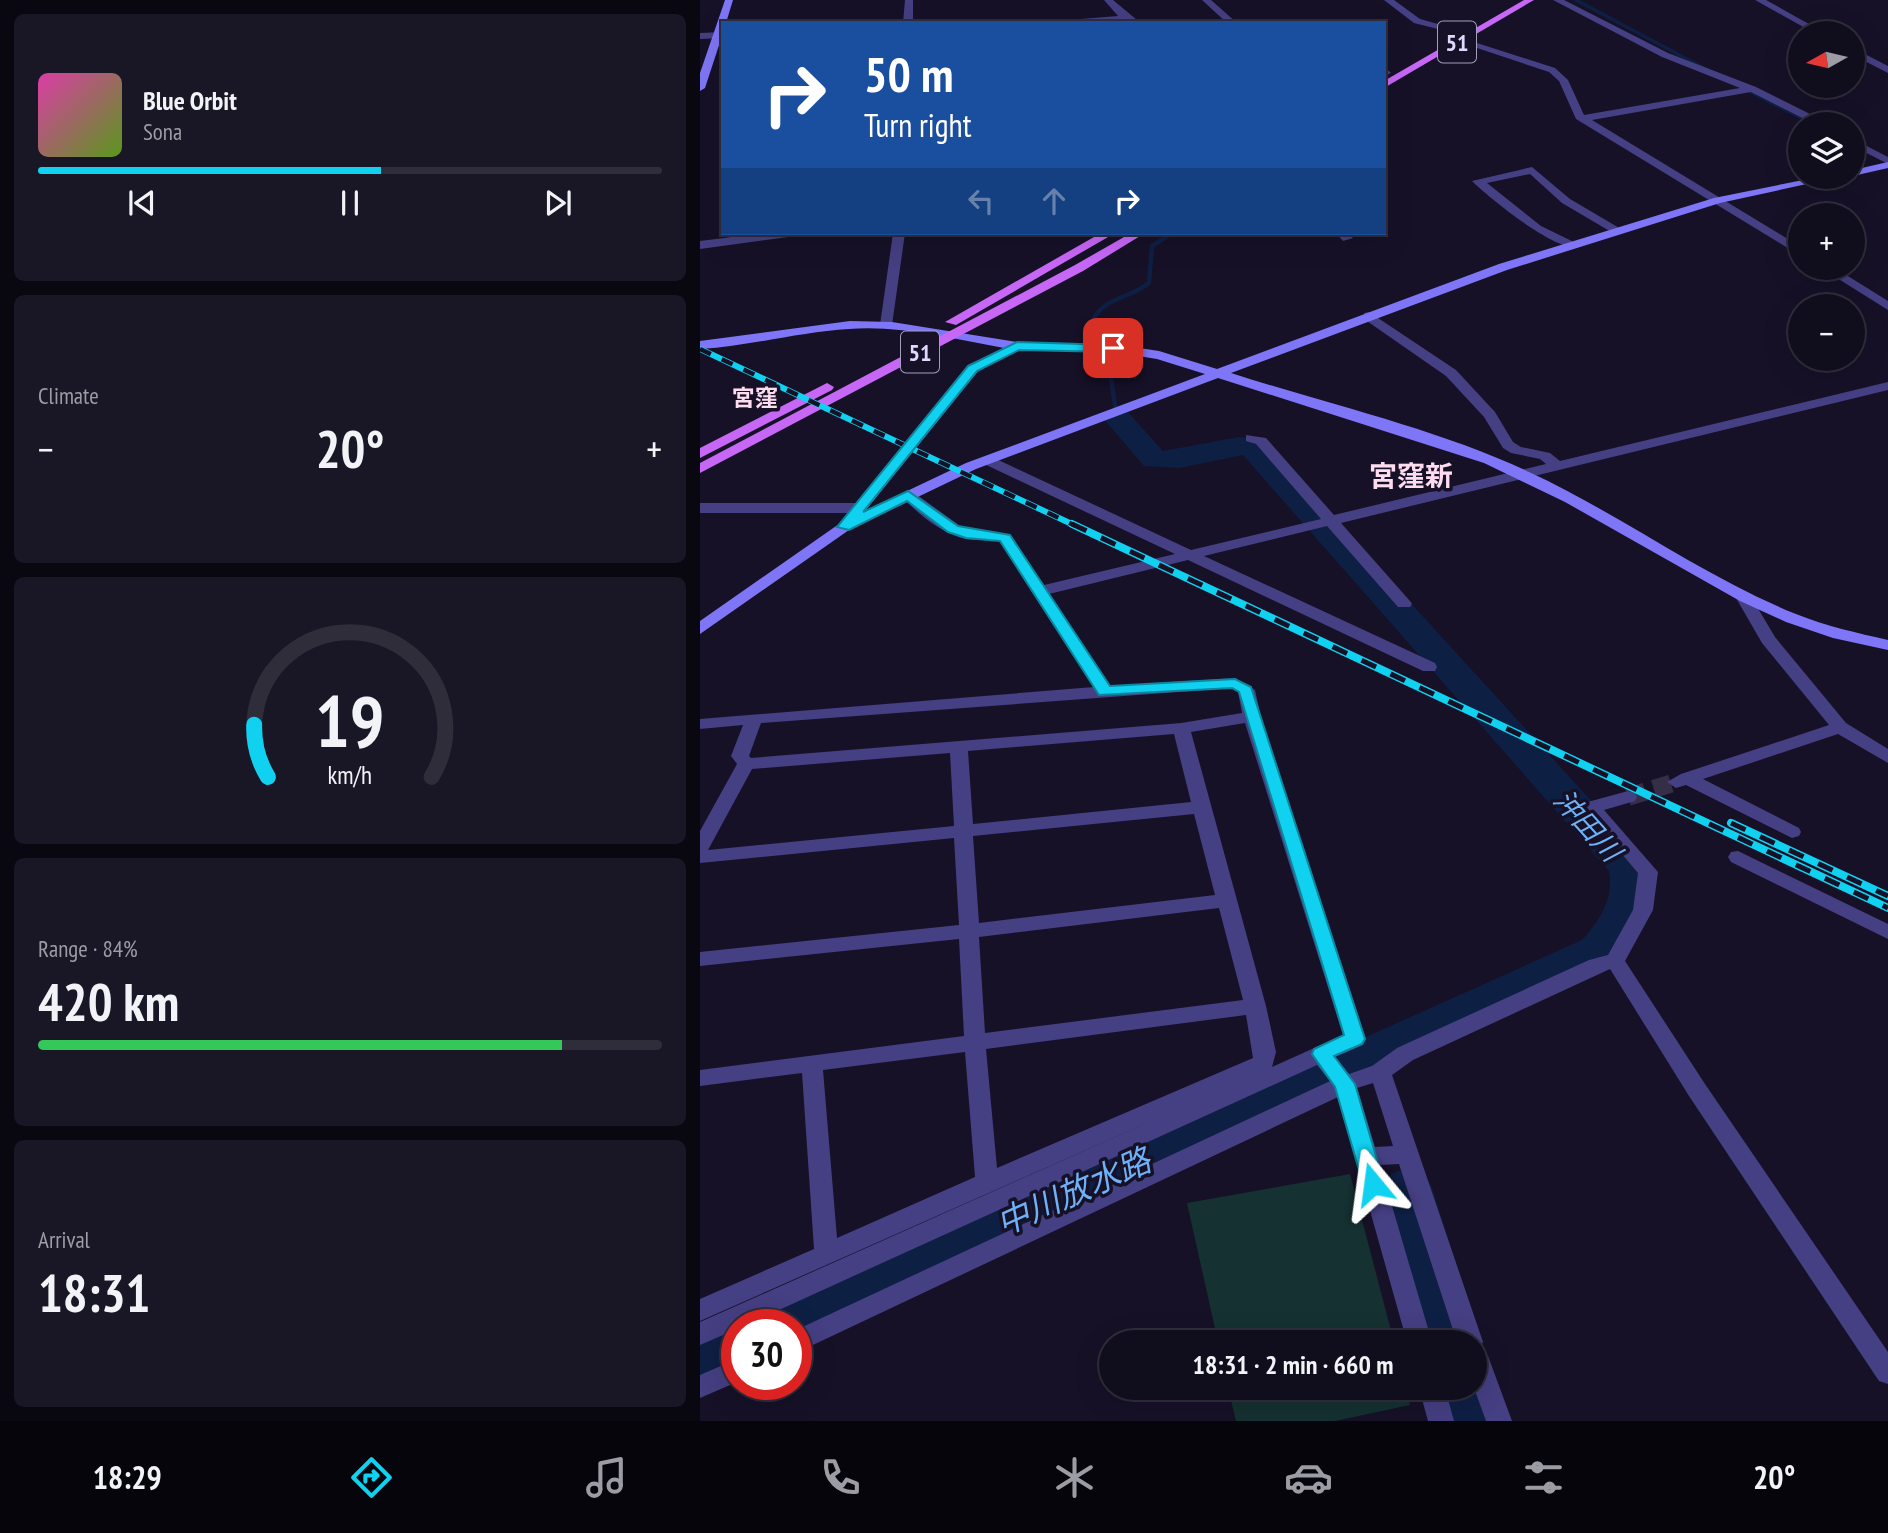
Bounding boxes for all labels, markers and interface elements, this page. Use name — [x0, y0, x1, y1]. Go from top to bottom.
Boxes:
north arrow — [1788, 21, 1866, 98]
map controls — [1788, 21, 1865, 371]
road number: 51 — [1438, 22, 1476, 62]
text: 50 m — [864, 42, 953, 106]
icon: right — [749, 49, 840, 140]
text: Blue Orbit — [143, 84, 237, 117]
text: Turn right — [864, 104, 972, 146]
button: layers — [1788, 112, 1865, 189]
text: Sona — [143, 117, 182, 146]
icon: left — [962, 182, 1000, 220]
icon: ahead — [1035, 182, 1073, 220]
icon: right — [1108, 182, 1146, 220]
icon: previous — [123, 184, 161, 222]
icon: pause — [331, 184, 369, 222]
icon: next — [539, 184, 577, 222]
button: + — [1788, 203, 1865, 280]
button: − — [1788, 294, 1865, 371]
pin — [1083, 318, 1143, 378]
icon: arrive — [1094, 329, 1132, 367]
road number: 51 — [901, 332, 939, 372]
text: Climate — [38, 381, 99, 410]
district label: 宮窪 — [732, 383, 778, 412]
text: 20° — [316, 415, 384, 482]
text: − — [38, 424, 54, 473]
text: + — [646, 424, 662, 473]
district label: 宮窪新 — [1369, 457, 1453, 494]
text: 19 — [315, 673, 385, 767]
text: km/h — [328, 758, 372, 790]
water label: 沖田川 — [1546, 781, 1632, 871]
text: Range · 84% — [38, 934, 138, 963]
text: 420 km — [38, 968, 179, 1035]
water label: 中川放水路 — [989, 1137, 1160, 1244]
position arrow — [1336, 1147, 1410, 1221]
text: Arrival — [38, 1225, 90, 1254]
text: 18:31 — [38, 1259, 150, 1326]
speed limit sign: 30 — [721, 1309, 812, 1400]
text: 18:31 · 2 min · 660 m — [1193, 1348, 1393, 1381]
icon: directions — [347, 1453, 396, 1502]
icon: music — [582, 1453, 631, 1502]
icon: phone — [816, 1453, 865, 1502]
icon: climate — [1050, 1453, 1099, 1502]
icon: car — [1284, 1453, 1333, 1502]
icon: filters — [1519, 1453, 1568, 1502]
text: 18:29 — [93, 1456, 162, 1498]
text: 20° — [1753, 1456, 1795, 1498]

